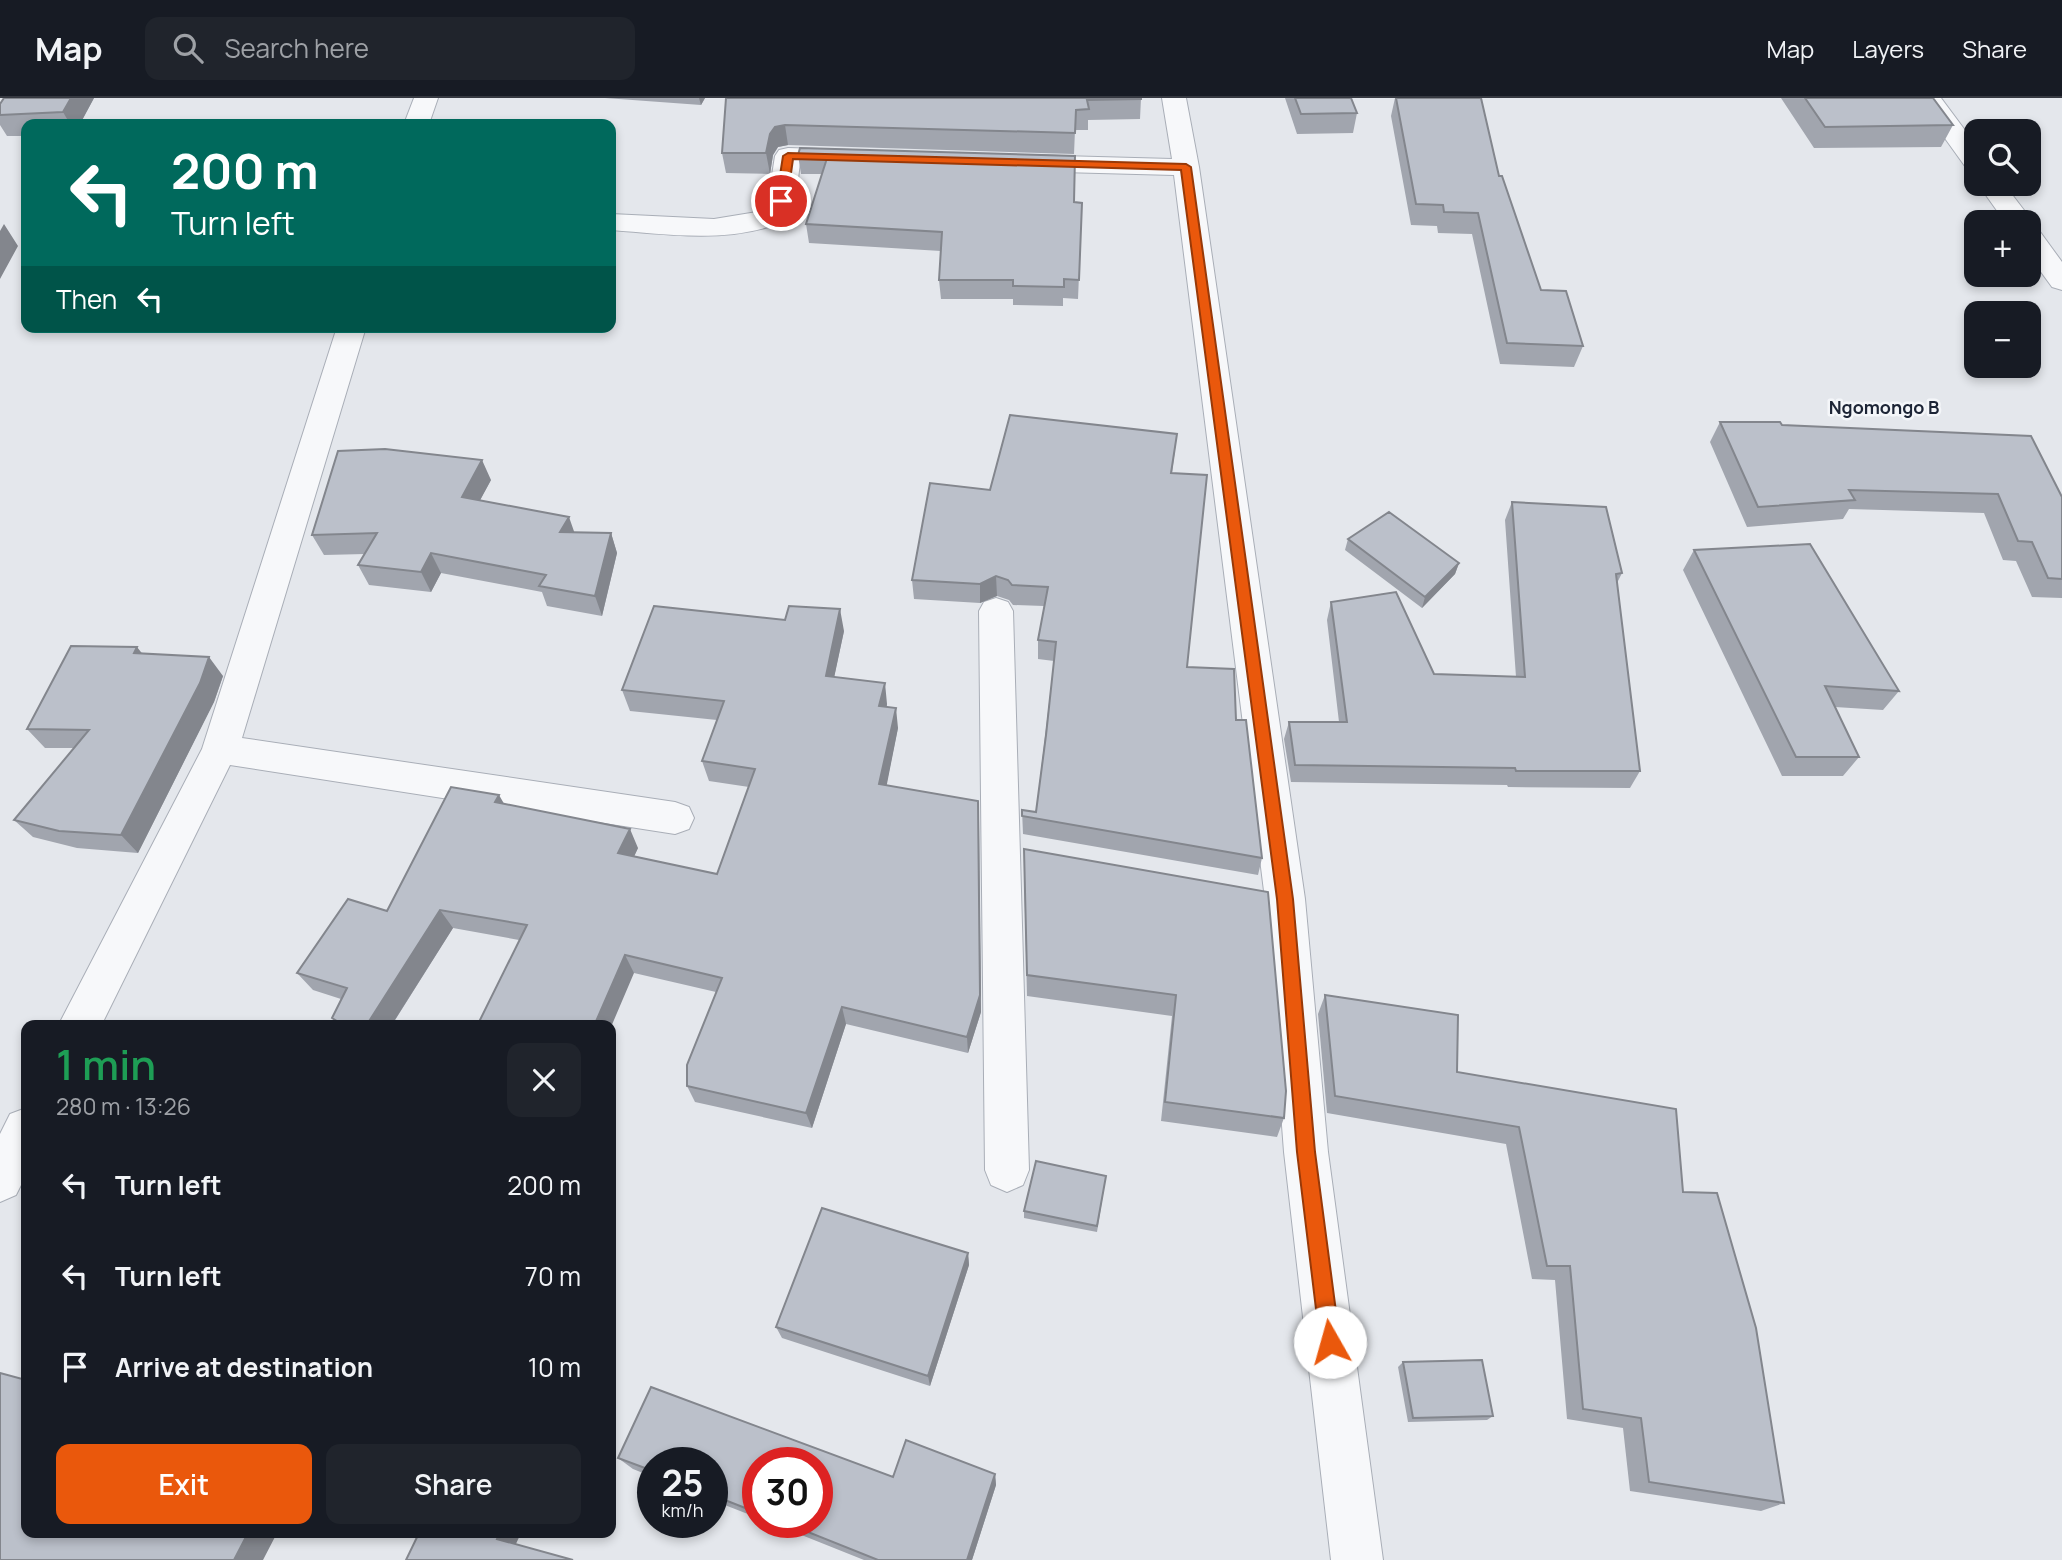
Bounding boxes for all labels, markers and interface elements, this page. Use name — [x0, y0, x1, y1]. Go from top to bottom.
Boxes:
search box — [145, 17, 635, 80]
text: Map — [35, 26, 103, 71]
icon: search — [169, 29, 207, 67]
text: Search here — [225, 30, 369, 66]
text: Map — [1767, 32, 1814, 65]
text: Layers — [1852, 32, 1924, 65]
text: Share — [1962, 32, 2027, 65]
map controls — [1964, 119, 2041, 378]
button: search — [1964, 119, 2041, 196]
text: 200 m — [171, 137, 319, 204]
icon: left — [56, 147, 147, 238]
pin — [751, 171, 811, 231]
icon: arrive — [762, 182, 800, 220]
text: Turn left — [171, 201, 295, 245]
button: + — [1964, 210, 2041, 287]
icon: left — [131, 280, 169, 318]
text: Then — [56, 281, 117, 317]
button: − — [1964, 301, 2041, 378]
district label: Ngomongo B — [1829, 395, 1939, 419]
text: 1 min — [56, 1035, 156, 1093]
button: close — [507, 1043, 581, 1117]
text: 280 m · 13:26 — [56, 1090, 191, 1122]
icon: left — [56, 1166, 94, 1204]
text: Turn left — [115, 1167, 222, 1203]
text: 200 m — [507, 1167, 581, 1203]
icon: left — [56, 1257, 94, 1295]
text: Turn left — [115, 1258, 222, 1294]
text: 70 m — [525, 1258, 581, 1294]
position arrow — [1293, 1305, 1367, 1379]
icon: arrive — [56, 1348, 94, 1386]
text: Arrive at destination — [115, 1349, 373, 1385]
text: 10 m — [528, 1349, 581, 1385]
button: Exit — [56, 1444, 312, 1524]
button: Share — [326, 1444, 581, 1524]
speed limit sign: 30 — [742, 1447, 833, 1538]
text: 25 — [662, 1459, 703, 1507]
text: km/h — [662, 1498, 703, 1522]

